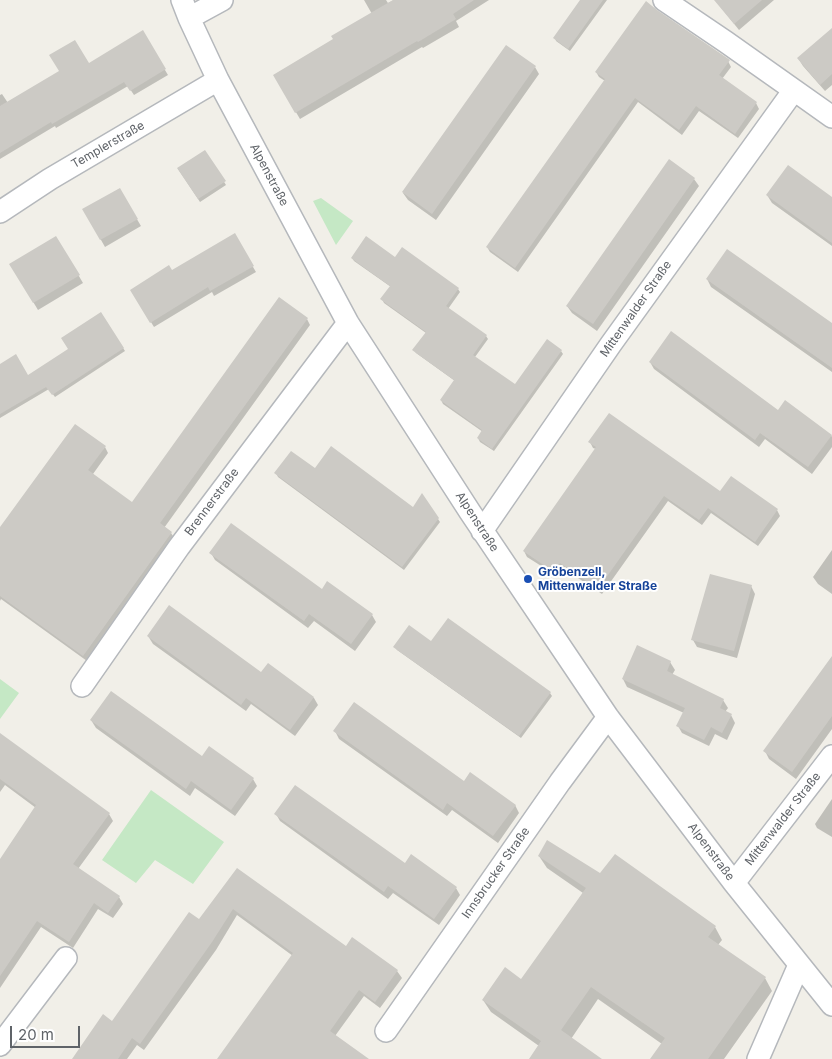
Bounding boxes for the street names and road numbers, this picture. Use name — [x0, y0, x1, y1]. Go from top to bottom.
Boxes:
street label: Templerstraße — [69, 118, 147, 172]
street label: Alpenstraße — [247, 141, 291, 209]
street label: Mittenwalder Straße — [597, 258, 675, 360]
street label: Brennerstraße — [182, 465, 242, 539]
street label: Alpenstraße — [452, 489, 502, 555]
street label: Mittenwalder Straße — [742, 770, 824, 868]
street label: Alpenstraße — [685, 820, 737, 884]
street label: Innsbrucker Straße — [459, 825, 533, 921]

